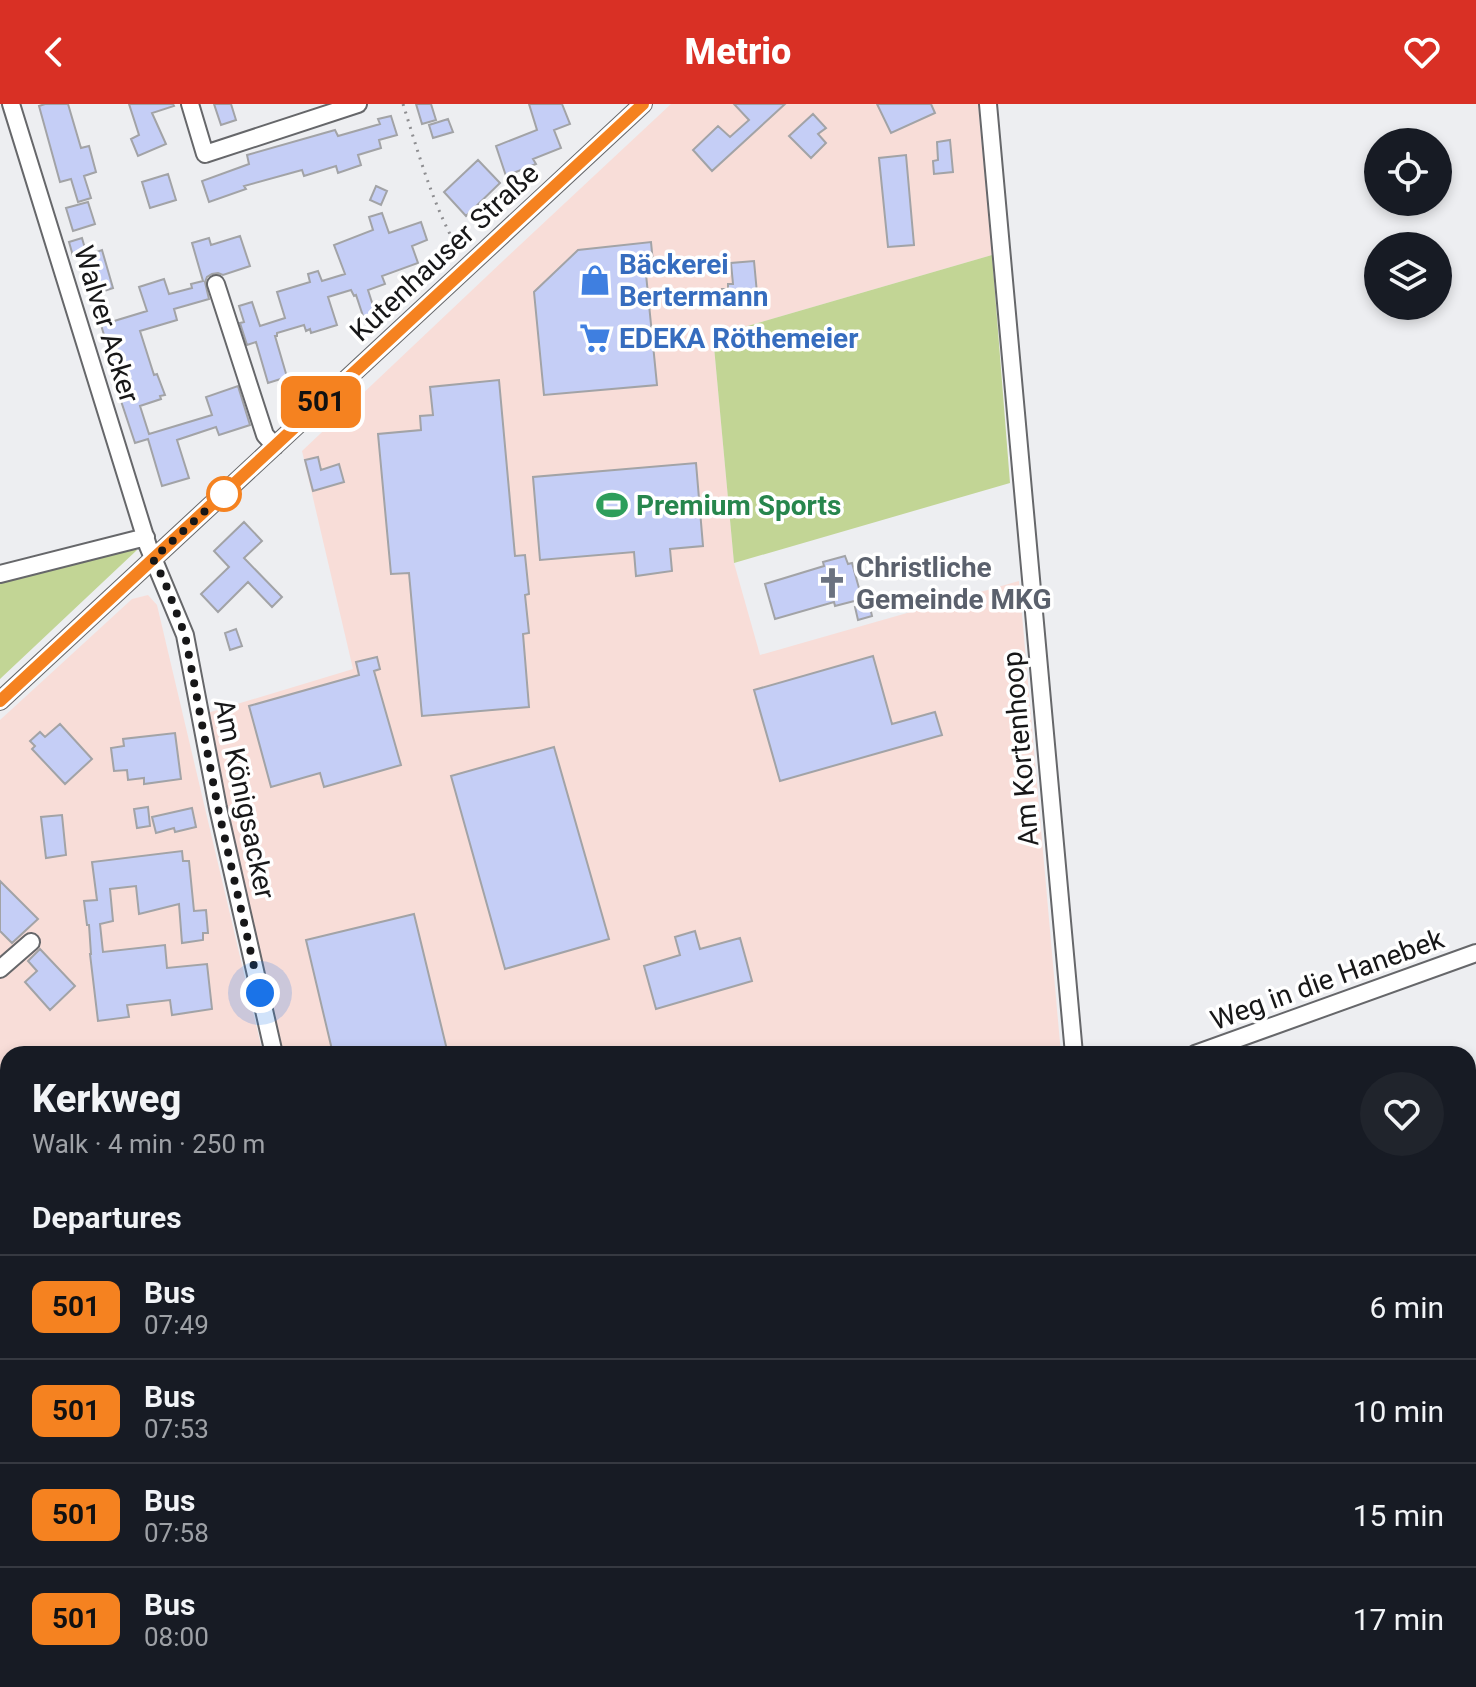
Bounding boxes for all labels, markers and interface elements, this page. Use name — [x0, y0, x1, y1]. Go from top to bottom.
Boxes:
icon: back — [32, 30, 76, 74]
icon: heart — [1400, 30, 1444, 74]
text: Metrio — [685, 31, 791, 73]
map controls — [1364, 128, 1452, 320]
button: locate — [1364, 128, 1452, 216]
street label: Kutenhauser Straße — [343, 157, 545, 348]
button: layers — [1364, 232, 1452, 320]
street label: Walver Acker — [67, 242, 146, 407]
place label: Bäckerei Bertermann — [619, 248, 768, 313]
shop icon: Bäckerei Bertermann — [578, 263, 612, 297]
supermarket icon: EDEKA Röthemeier — [578, 321, 612, 355]
place label: EDEKA Röthemeier — [619, 322, 858, 355]
line badge: 501 — [275, 376, 367, 428]
text: 501 — [297, 385, 345, 418]
unlabelled marker — [207, 477, 241, 511]
sports icon: Premium Sports — [595, 488, 629, 522]
place label: Premium Sports — [636, 489, 841, 522]
place label: Christliche Gemeinde MKG — [856, 551, 1052, 616]
church icon: Christliche Gemeinde MKG — [815, 566, 849, 600]
street label: Am Kortenhoop — [996, 650, 1045, 848]
street label: Am Königsacker — [207, 696, 282, 903]
street label: Weg in die Hanebek — [1206, 922, 1449, 1037]
your location — [240, 973, 280, 1013]
button: heart — [1360, 1072, 1444, 1156]
text: Kerkweg — [32, 1077, 181, 1121]
text: Walk · 4 min · 250 m — [32, 1129, 265, 1159]
text: Departures — [32, 1200, 182, 1235]
text: Bus — [144, 1275, 195, 1310]
text: 501 — [52, 1290, 100, 1323]
text: 6 min — [1370, 1290, 1444, 1325]
text: 07:49 — [144, 1310, 209, 1340]
text: Bus — [144, 1379, 195, 1414]
text: 501 — [52, 1394, 100, 1427]
text: 10 min — [1353, 1394, 1444, 1429]
text: 07:53 — [144, 1414, 209, 1444]
text: Bus — [144, 1483, 195, 1518]
text: 501 — [52, 1498, 100, 1531]
text: 15 min — [1353, 1498, 1444, 1533]
text: 07:58 — [144, 1518, 209, 1548]
text: Bus — [144, 1587, 195, 1622]
text: 501 — [52, 1602, 100, 1635]
text: 17 min — [1353, 1602, 1444, 1637]
text: 08:00 — [144, 1622, 209, 1652]

